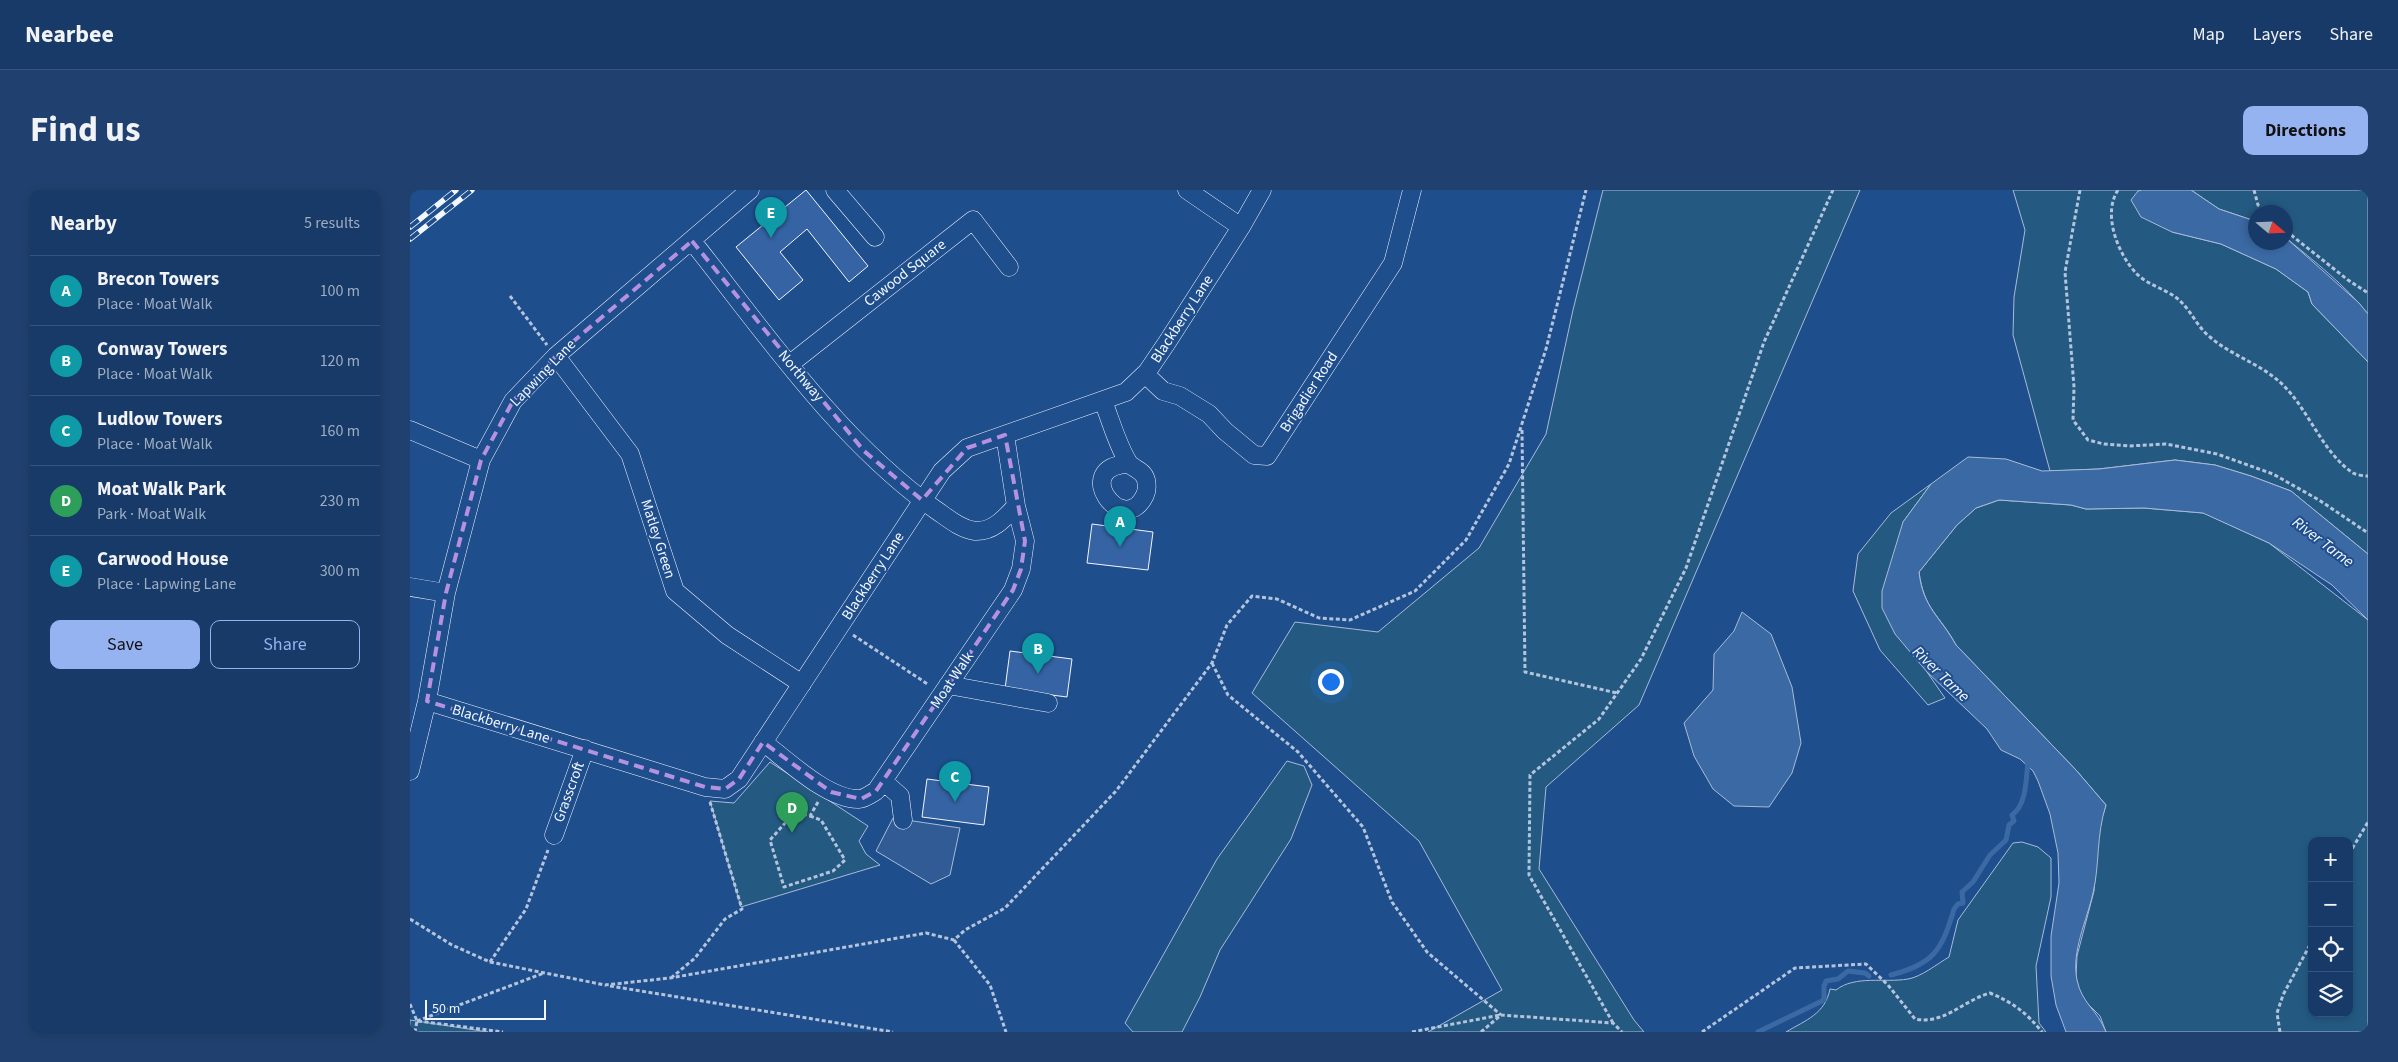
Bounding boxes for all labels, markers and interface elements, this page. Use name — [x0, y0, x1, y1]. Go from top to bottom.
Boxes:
text: Nearbee — [25, 17, 114, 52]
text: Map — [2193, 22, 2225, 47]
text: Layers — [2253, 22, 2302, 47]
text: Share — [2330, 22, 2373, 47]
text: Find us — [30, 105, 140, 155]
button: Directions — [2243, 106, 2368, 155]
pin: E — [755, 197, 787, 238]
north arrow — [2248, 205, 2293, 250]
text: Nearby — [50, 208, 117, 238]
text: 5 results — [304, 212, 360, 234]
street label: Cawood Square — [860, 234, 950, 312]
text: Brecon Towers — [97, 266, 219, 293]
street label: Blackberry Lane — [1146, 271, 1218, 367]
text: A — [61, 280, 71, 302]
text: 100 m — [320, 280, 360, 302]
text: Place · Moat Walk — [97, 293, 212, 315]
street label: Lapwing Lane — [505, 334, 581, 412]
text: Conway Towers — [97, 336, 228, 363]
street label: Northway — [773, 346, 829, 406]
street label: Brigadier Road — [1275, 348, 1343, 436]
text: B — [61, 350, 71, 372]
text: 120 m — [320, 350, 360, 372]
text: Place · Moat Walk — [97, 363, 212, 385]
text: Ludlow Towers — [97, 406, 222, 433]
text: C — [61, 420, 71, 442]
text: 160 m — [320, 420, 360, 442]
text: Place · Moat Walk — [97, 433, 212, 455]
text: Moat Walk Park — [97, 476, 226, 503]
text: D — [61, 490, 71, 512]
text: 230 m — [320, 490, 360, 512]
street label: Matley Green — [635, 497, 681, 581]
text: Park · Moat Walk — [97, 503, 206, 525]
pin: A — [1104, 506, 1136, 547]
water label: River Tame — [2288, 511, 2359, 573]
street label: Blackberry Lane — [837, 528, 909, 624]
text: Carwood House — [97, 546, 229, 573]
text: E — [62, 560, 70, 582]
text: 300 m — [320, 560, 360, 582]
text: Place · Lapwing Lane — [97, 573, 236, 595]
button: Save — [50, 620, 200, 669]
button: Share — [210, 620, 360, 669]
pin: B — [1022, 633, 1054, 674]
water label: River Tame — [1907, 641, 1975, 707]
street label: Moat Walk — [925, 647, 979, 713]
your location — [1318, 669, 1344, 695]
street label: Blackberry Lane — [449, 699, 553, 749]
street label: Grasscroft — [548, 759, 590, 825]
pin: C — [939, 761, 971, 802]
pin: D — [776, 792, 808, 833]
map controls — [2308, 837, 2353, 1017]
button: + — [2308, 837, 2353, 882]
button: − — [2308, 882, 2353, 927]
button: locate — [2308, 927, 2353, 972]
button: layers — [2308, 972, 2353, 1017]
scale bar — [425, 997, 546, 1020]
text: 50 m — [432, 999, 460, 1019]

